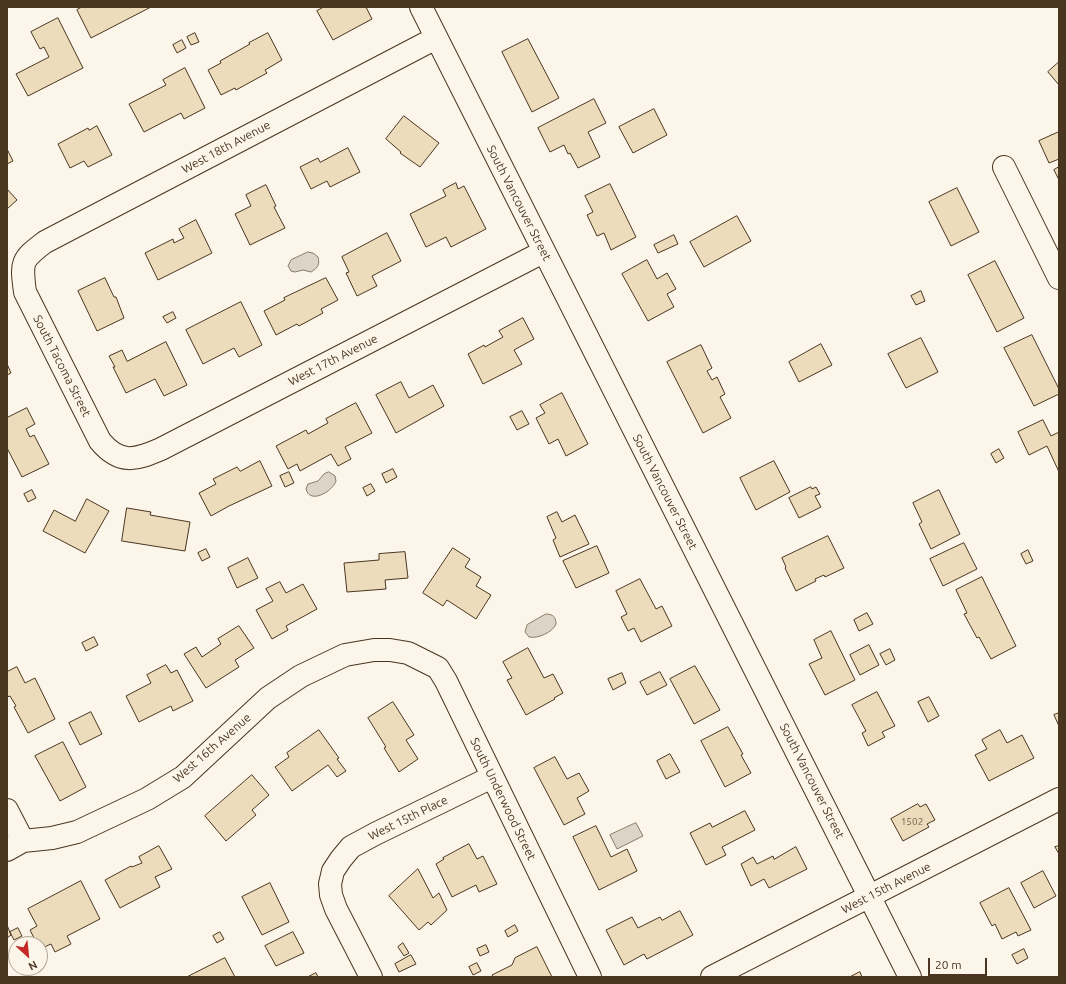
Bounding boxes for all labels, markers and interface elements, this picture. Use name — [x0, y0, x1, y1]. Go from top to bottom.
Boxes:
street label: West 18th Avenue — [179, 118, 273, 176]
street label: South Vancouver Street — [484, 143, 554, 263]
street label: South Tacoma Street — [30, 313, 94, 419]
street label: West 17th Avenue — [286, 331, 380, 389]
street label: South Vancouver Street — [630, 432, 700, 552]
street label: West 16th Avenue — [170, 710, 254, 786]
street label: South Vancouver Street — [777, 721, 847, 841]
street label: South Underwood Street — [467, 735, 539, 863]
street label: West 15th Place — [366, 793, 450, 843]
house number: 1502 — [901, 816, 923, 828]
street label: West 15th Avenue — [839, 859, 933, 917]
north arrow — [8, 936, 48, 976]
scale bar — [930, 950, 989, 976]
text: 20 m — [935, 958, 962, 971]
text: N — [27, 959, 39, 973]

